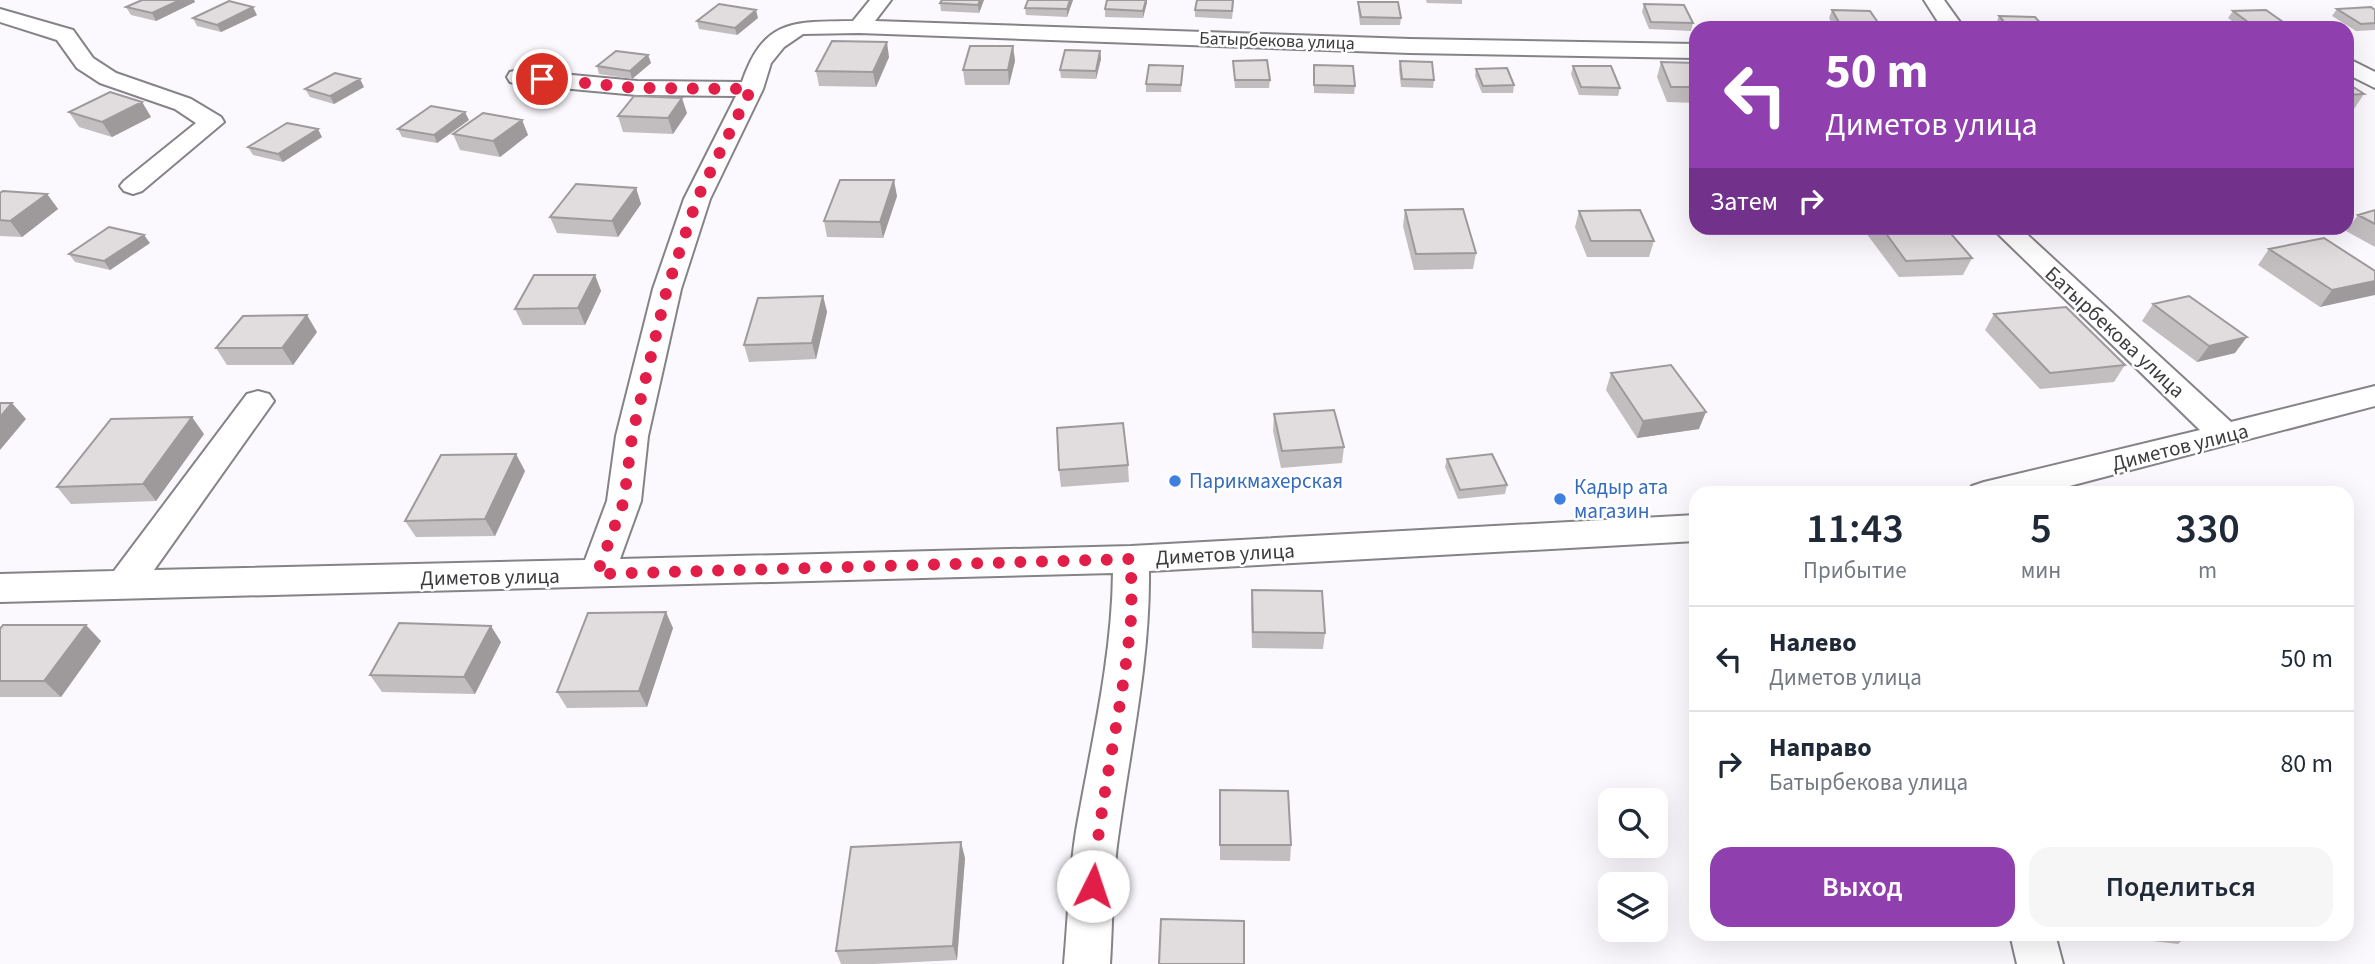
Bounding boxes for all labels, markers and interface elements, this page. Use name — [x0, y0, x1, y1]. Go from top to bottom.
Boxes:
street label: Батырбекова улица — [1199, 26, 1355, 56]
text: 50 m — [1825, 37, 1929, 107]
pin — [512, 49, 572, 109]
icon: left — [1710, 49, 1801, 140]
icon: arrive — [523, 60, 561, 98]
text: Диметов улица — [1825, 102, 2038, 148]
icon: right — [1792, 182, 1830, 220]
text: Затем — [1710, 183, 1778, 220]
street label: Батырбекова улица — [2038, 259, 2192, 405]
street label: Диметов улица — [2109, 416, 2251, 478]
place label: Парикмахерская — [1189, 466, 1343, 496]
place label: Кадыр ата магазин — [1574, 472, 1668, 526]
marker: Парикмахерская — [1167, 473, 1183, 489]
marker: Кадыр ата магазин — [1552, 491, 1568, 507]
text: 11:43 — [1806, 499, 1904, 559]
text: 5 — [2030, 499, 2052, 559]
text: 330 — [2175, 499, 2240, 559]
street label: Диметов улица — [1155, 535, 1295, 573]
text: Прибытие — [1803, 554, 1907, 587]
text: мин — [2021, 554, 2061, 587]
text: m — [2198, 554, 2217, 587]
street label: Диметов улица — [420, 561, 560, 593]
text: Налево — [1769, 624, 1857, 661]
icon: left — [1710, 640, 1748, 678]
text: 50 m — [2280, 640, 2333, 677]
text: Диметов улица — [1769, 661, 1922, 694]
text: Направо — [1769, 729, 1872, 766]
icon: right — [1710, 745, 1748, 783]
text: 80 m — [2280, 745, 2333, 782]
text: Батырбекова улица — [1769, 766, 1968, 799]
map controls — [1598, 788, 1668, 942]
button: search — [1598, 788, 1668, 858]
button: Выход — [1710, 847, 2015, 927]
button: Поделиться — [2029, 847, 2333, 927]
position arrow — [1056, 849, 1130, 923]
button: layers — [1598, 872, 1668, 942]

